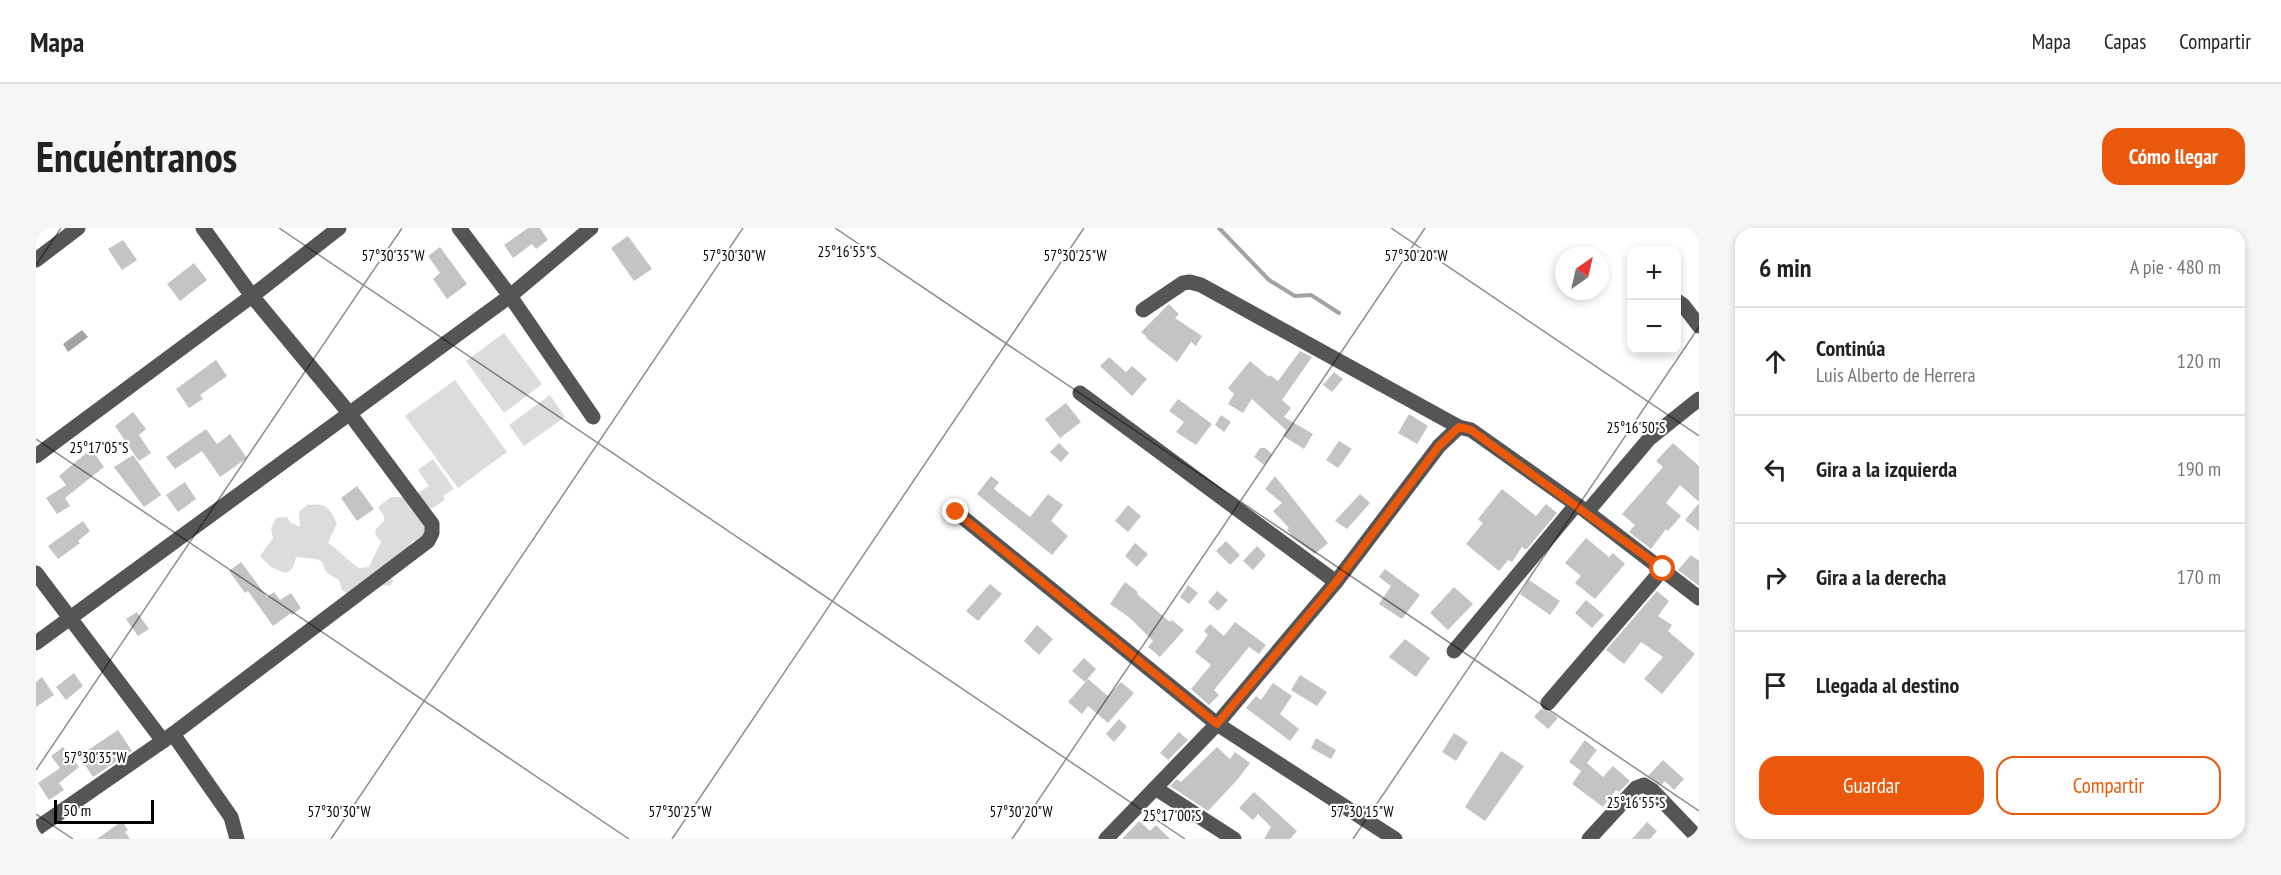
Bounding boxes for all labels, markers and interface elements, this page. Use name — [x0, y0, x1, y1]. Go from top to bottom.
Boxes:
text: Mapa — [30, 23, 84, 60]
text: Mapa — [2032, 28, 2071, 55]
text: Capas — [2104, 28, 2146, 55]
text: Compartir — [2179, 28, 2251, 55]
button: Cómo llegar — [2102, 128, 2245, 185]
text: Encuéntranos — [36, 129, 237, 184]
text: 25°16'55"S — [817, 242, 877, 261]
text: 57°30'35"W — [361, 246, 425, 265]
text: 57°30'30"W — [702, 246, 766, 265]
text: 57°30'25"W — [1043, 246, 1107, 265]
text: 57°30'20"W — [1384, 246, 1448, 265]
north arrow — [1555, 246, 1609, 300]
map controls — [1627, 246, 1681, 354]
button: + — [1627, 246, 1681, 300]
text: 6 min — [1759, 251, 1812, 284]
text: A pie · 480 m — [2130, 254, 2221, 280]
button: − — [1627, 300, 1681, 354]
text: Continúa — [1816, 334, 1885, 362]
icon: ahead — [1759, 345, 1792, 378]
text: 120 m — [2177, 348, 2221, 374]
text: Luis Alberto de Herrera — [1816, 362, 1976, 388]
text: 25°16'50"S — [1606, 418, 1666, 437]
text: 25°17'05"S — [69, 438, 129, 457]
icon: left — [1759, 453, 1792, 486]
text: Gira a la izquierda — [1816, 455, 1957, 483]
text: 190 m — [2177, 456, 2221, 482]
route end — [942, 498, 968, 524]
route start — [1649, 555, 1675, 581]
icon: right — [1759, 561, 1792, 594]
text: Gira a la derecha — [1816, 563, 1946, 591]
text: 170 m — [2177, 564, 2221, 590]
icon: arrive — [1759, 669, 1792, 702]
text: Llegada al destino — [1816, 671, 1959, 699]
text: 57°30'35"W — [63, 748, 127, 767]
button: Guardar — [1759, 756, 1984, 815]
button: Compartir — [1996, 756, 2221, 815]
text: 25°16'55"S — [1606, 793, 1666, 812]
scale bar — [54, 797, 154, 824]
text: 50 m — [63, 800, 91, 820]
text: 57°30'30"W — [307, 802, 371, 821]
text: 57°30'25"W — [648, 802, 712, 821]
text: 57°30'20"W — [989, 802, 1053, 821]
text: 57°30'15"W — [1330, 802, 1394, 821]
text: 25°17'00"S — [1142, 806, 1202, 825]

